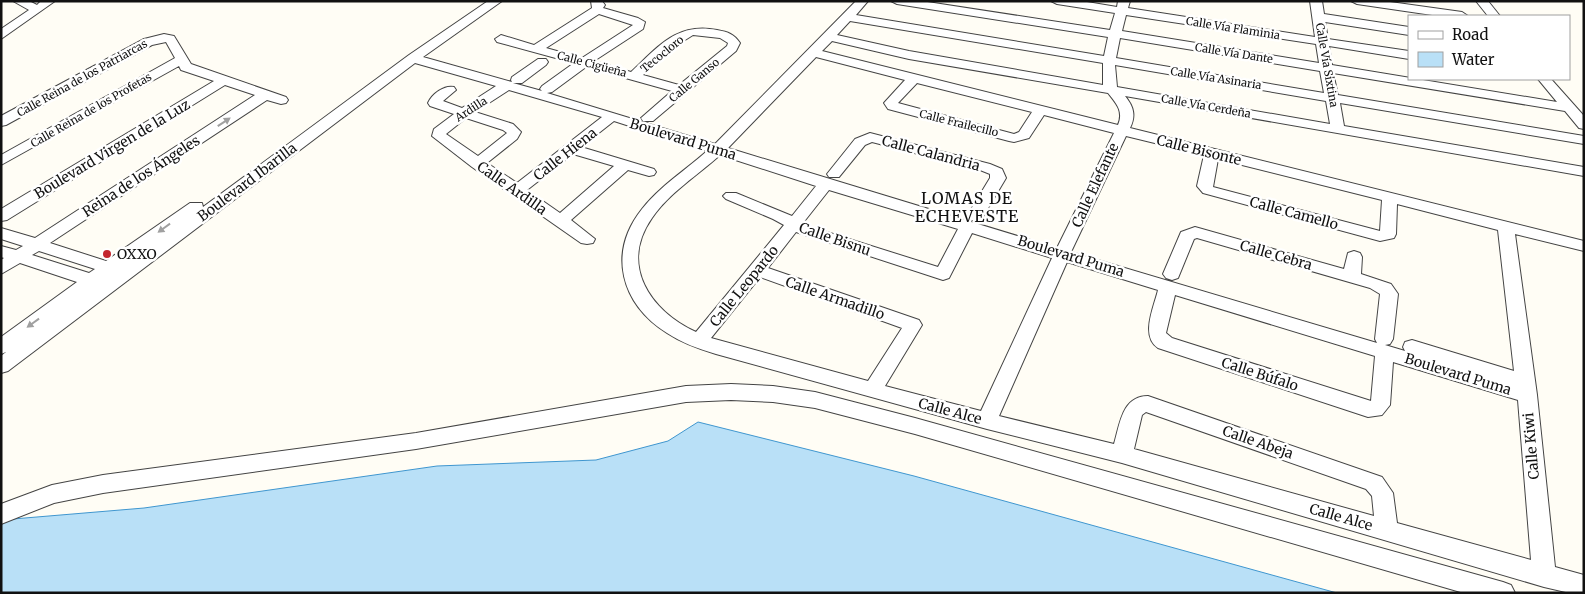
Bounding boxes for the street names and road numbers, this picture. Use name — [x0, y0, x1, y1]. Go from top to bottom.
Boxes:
street label: Calle Vía Flaminia — [1185, 14, 1281, 42]
street label: Calle Vía Sixtina — [1313, 22, 1341, 108]
street label: Tecocloro — [638, 32, 687, 76]
street label: Calle Reina de los Patriarcas — [14, 36, 150, 120]
street label: Calle Vía Dante — [1194, 40, 1274, 66]
street label: Calle Cigüeña — [556, 48, 628, 80]
street label: Calle Ganso — [666, 55, 722, 105]
street label: Calle Vía Asinaria — [1170, 64, 1263, 92]
street label: Calle Reina de los Profetas — [28, 70, 154, 150]
street label: Calle Vía Cerdeña — [1160, 91, 1252, 121]
street label: Ardilla — [452, 93, 490, 125]
street label: Boulevard Virgen de la Luz — [31, 95, 193, 203]
street label: Calle Frailecillo — [918, 106, 1000, 140]
street label: Boulevard Puma — [628, 114, 739, 164]
street label: Calle Hiena — [530, 123, 601, 184]
street label: Reina de los Ángeles — [79, 131, 203, 221]
street label: Calle Calandria — [880, 131, 983, 175]
street label: Calle Bisonte — [1155, 131, 1243, 169]
street label: Boulevard Ibarilla — [194, 139, 301, 225]
street label: Calle Elefante — [1068, 140, 1122, 230]
street label: Calle Ardilla — [474, 157, 551, 219]
street label: Calle Camello — [1248, 193, 1340, 233]
street label: Calle Bisnu — [797, 218, 873, 260]
street label: Boulevard Puma — [1016, 231, 1127, 281]
street label: Calle Cebra — [1238, 236, 1315, 274]
street label: Calle Leopardo — [706, 242, 782, 330]
street label: Calle Armadillo — [783, 273, 887, 323]
street label: Boulevard Puma — [1403, 349, 1514, 399]
street label: Calle Búfalo — [1219, 353, 1301, 395]
street label: Calle Alce — [916, 394, 984, 428]
street label: Calle Kiwi — [1519, 411, 1543, 480]
street label: Calle Abeja — [1220, 422, 1296, 463]
street label: Calle Alce — [1307, 499, 1375, 535]

